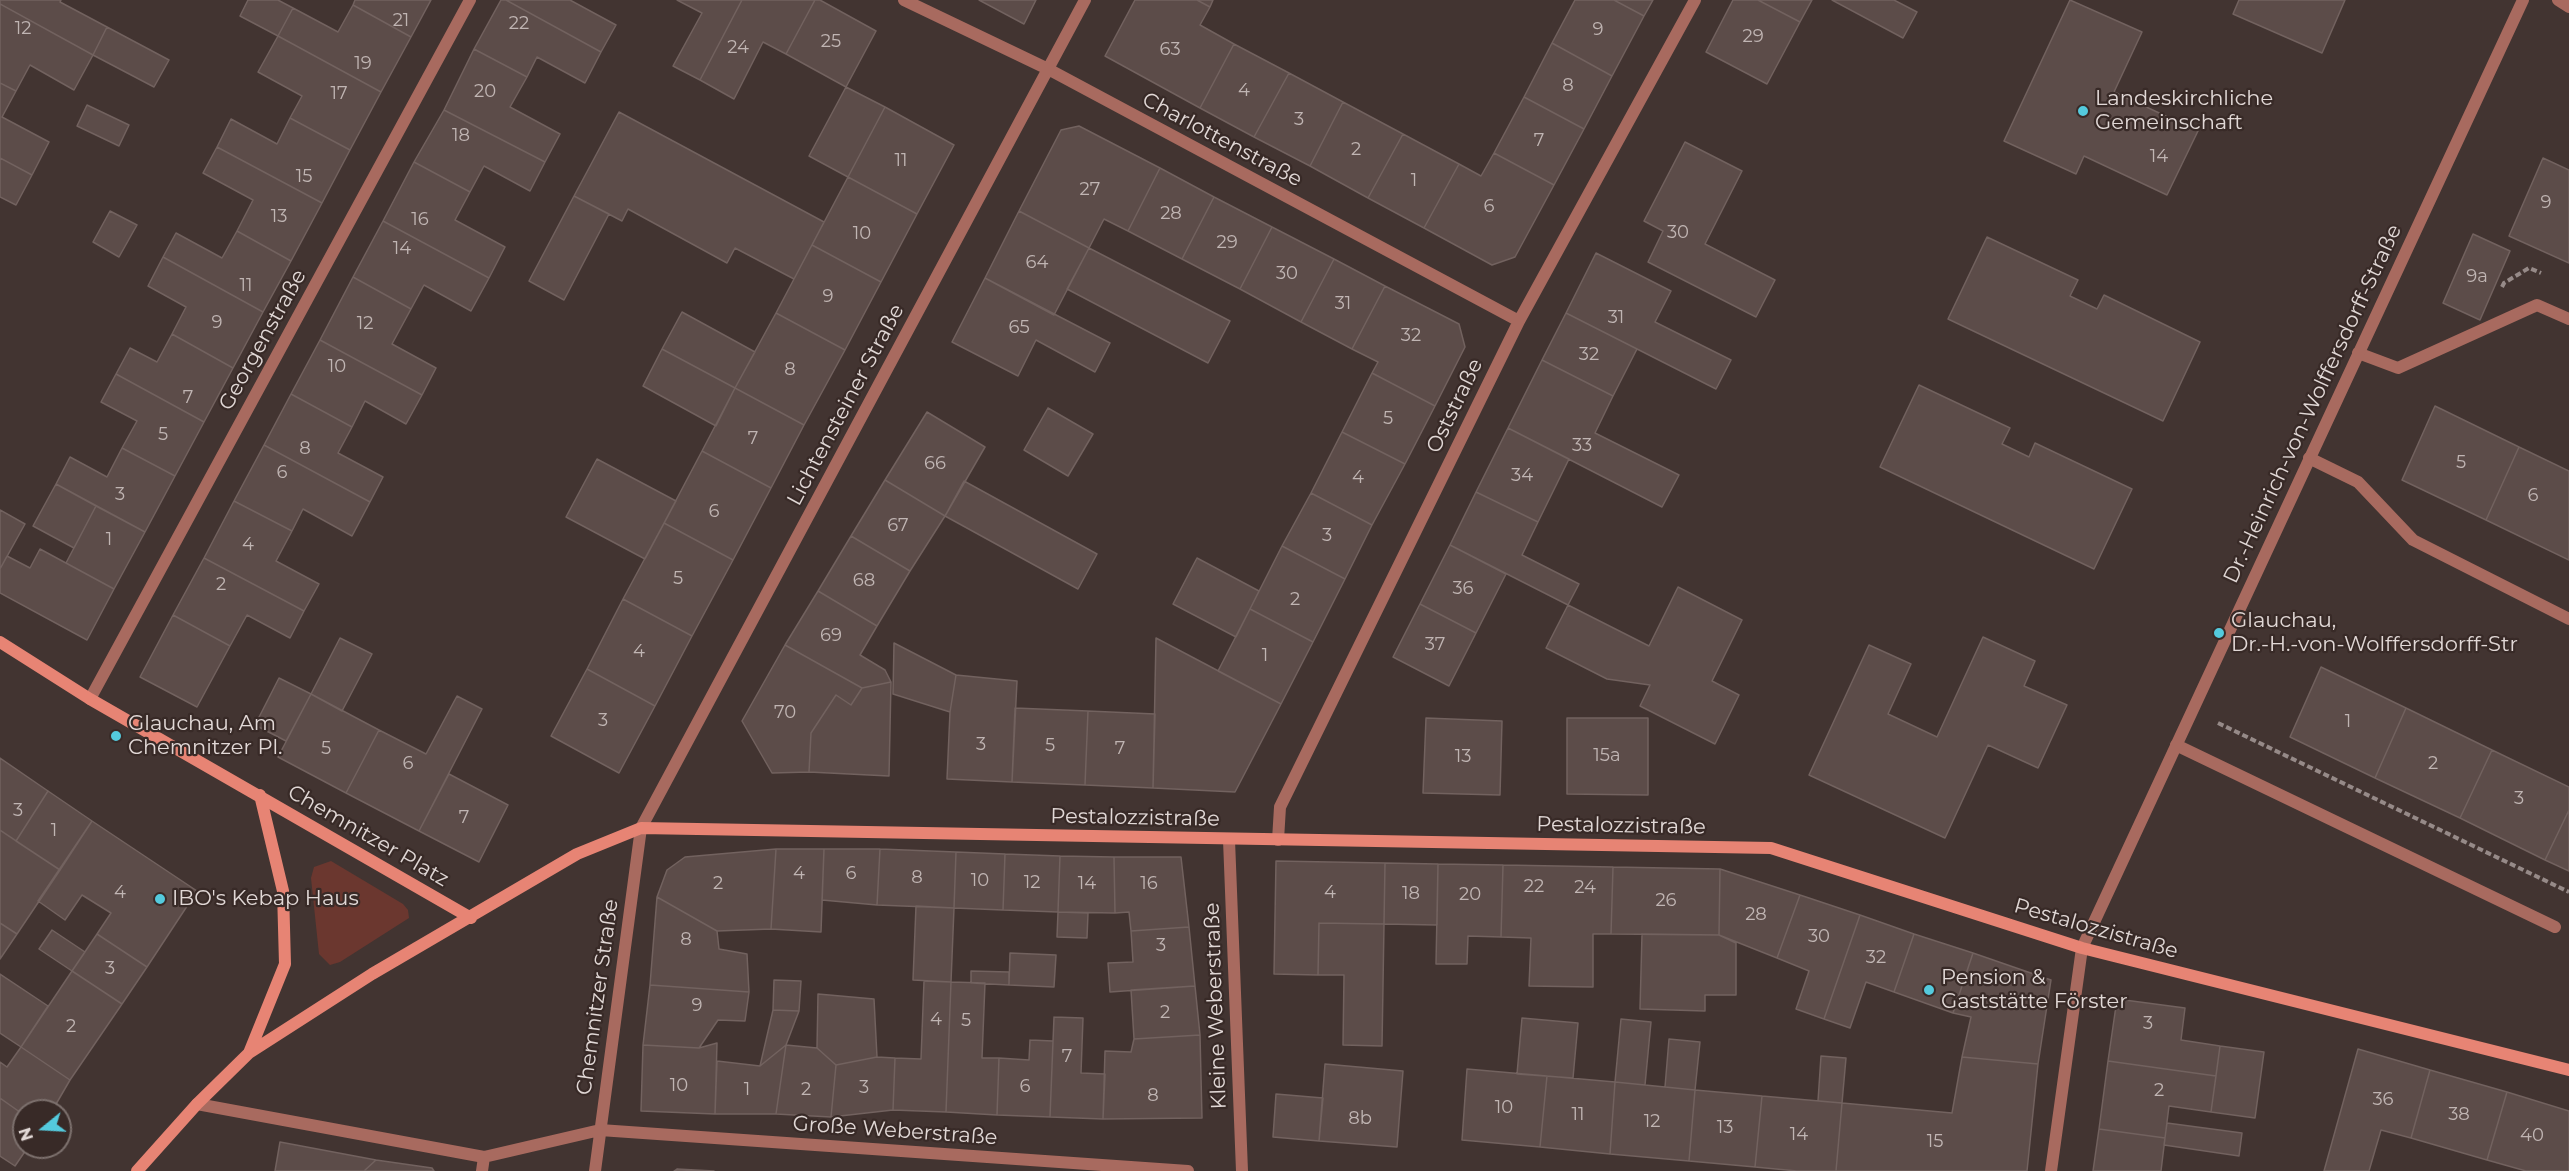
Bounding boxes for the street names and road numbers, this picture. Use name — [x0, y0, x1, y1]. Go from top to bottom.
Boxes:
street label: Charlottenstraße — [1138, 87, 1306, 193]
street label: Dr.-Heinrich-von-Wolffersdorff-Straße — [2219, 221, 2407, 587]
street label: Georgenstraße — [214, 265, 312, 415]
street label: Lichtensteiner Straße — [782, 300, 910, 510]
street label: Oststraße — [1421, 355, 1489, 457]
street label: Chemnitzer Platz — [283, 780, 453, 892]
street label: Pestalozzistraße — [1050, 804, 1220, 832]
street label: Pestalozzistraße — [1536, 812, 1706, 840]
street label: Pestalozzistraße — [2011, 894, 2181, 964]
street label: Chemnitzer Straße — [572, 897, 624, 1097]
street label: Kleine Weberstraße — [1200, 902, 1232, 1110]
street label: Große Weberstraße — [792, 1111, 998, 1151]

